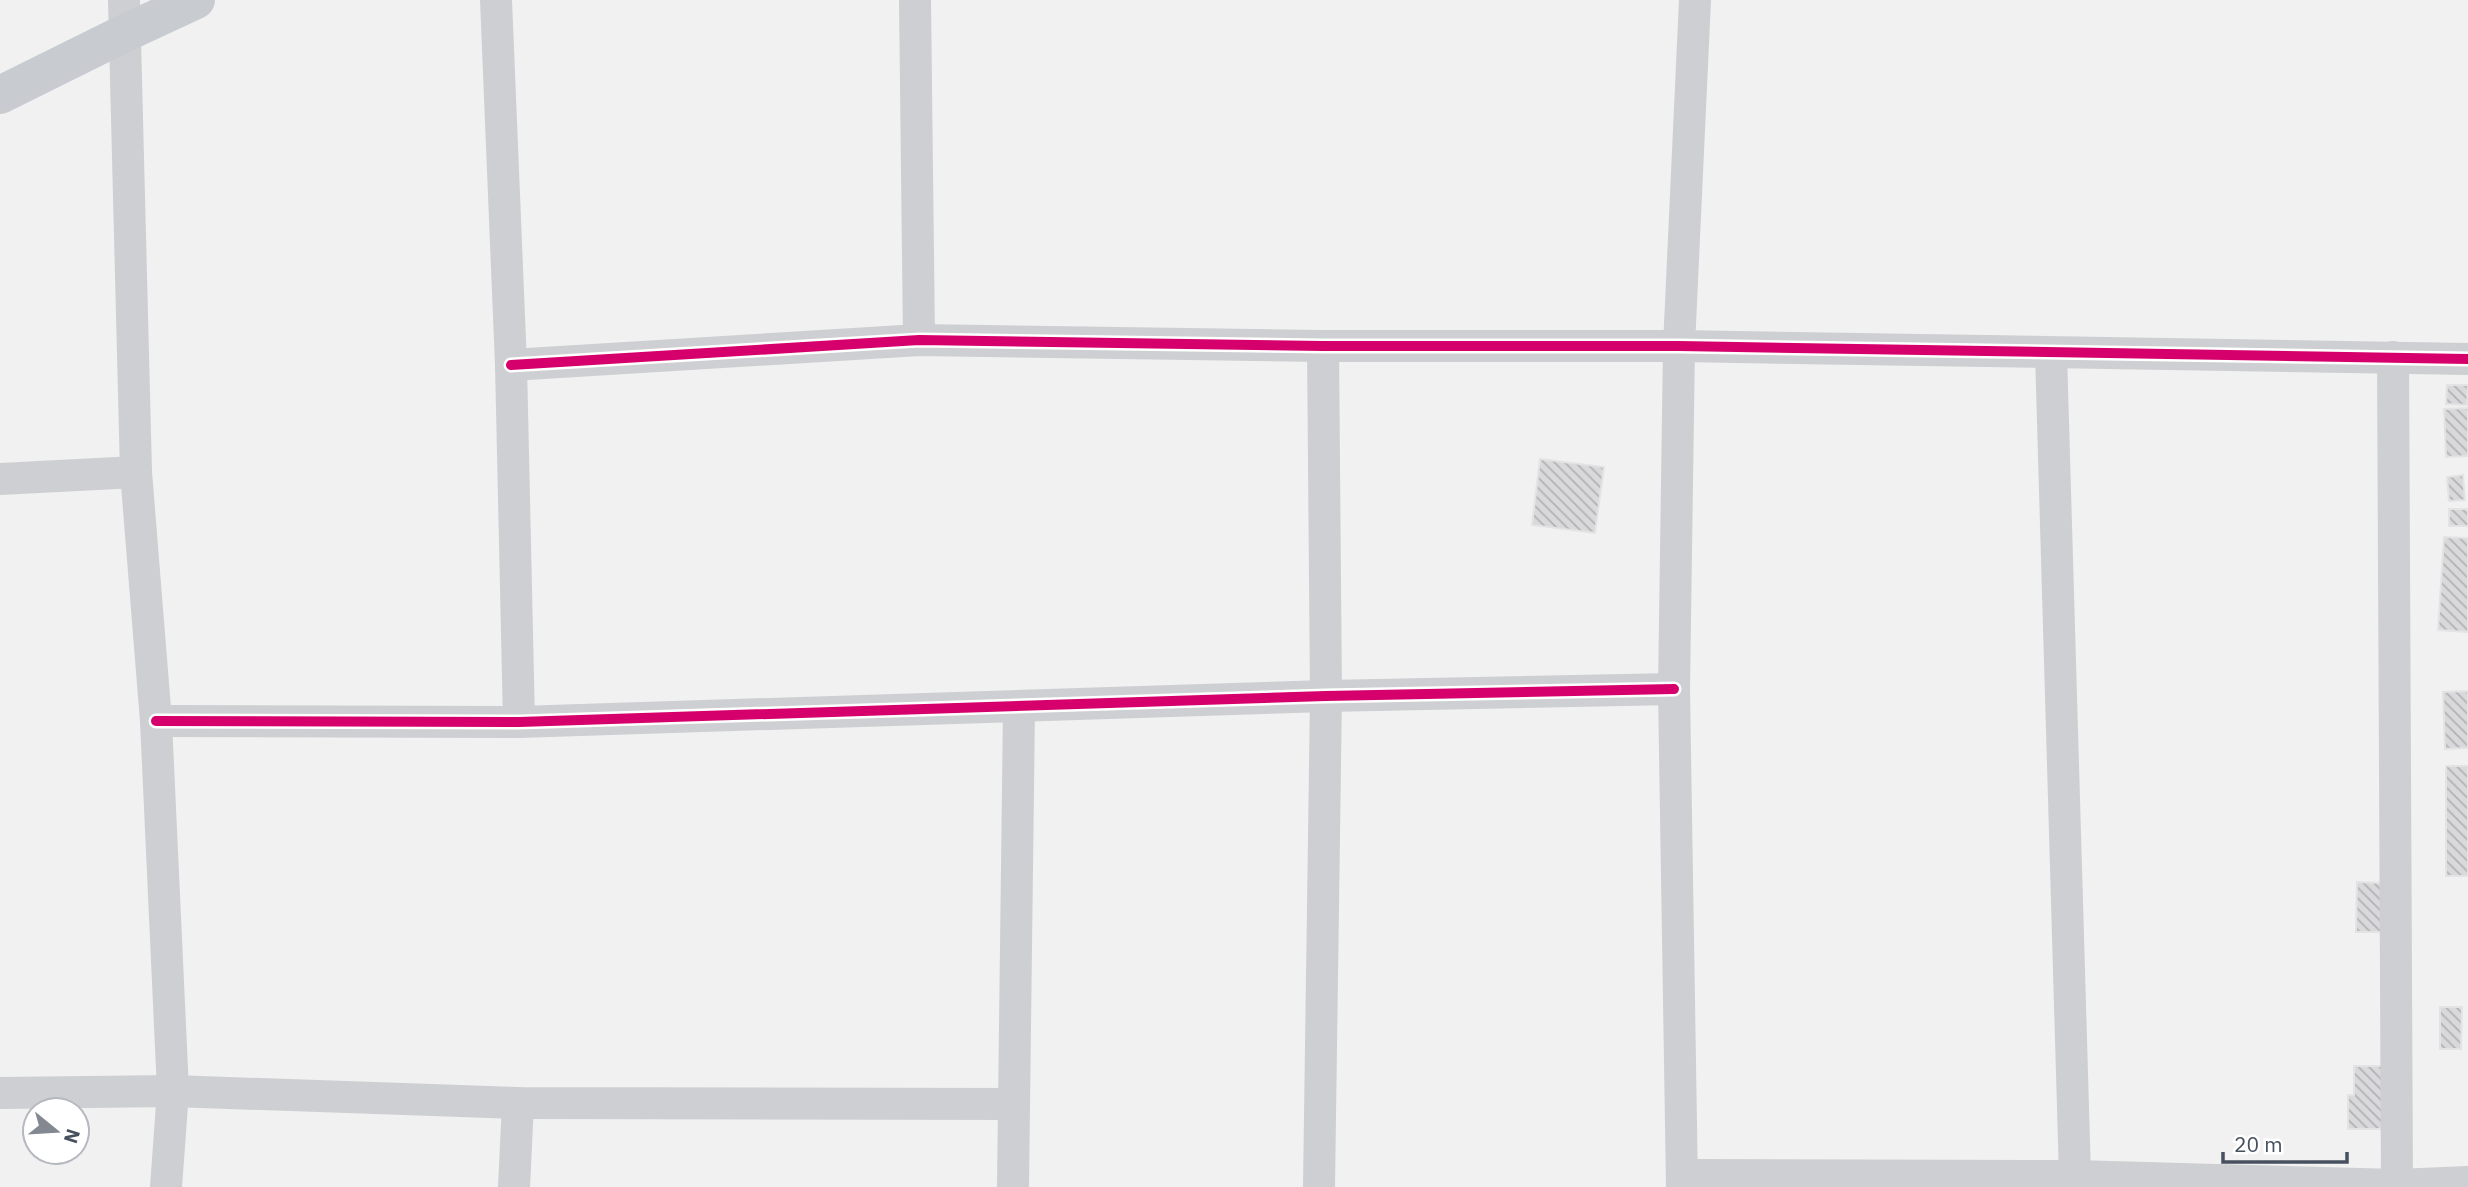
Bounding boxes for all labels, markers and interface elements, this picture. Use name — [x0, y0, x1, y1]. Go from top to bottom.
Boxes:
north arrow — [21, 1096, 91, 1166]
scale bar — [2223, 1120, 2347, 1164]
text: N — [59, 1126, 86, 1147]
text: 20 m — [2234, 1130, 2283, 1158]

